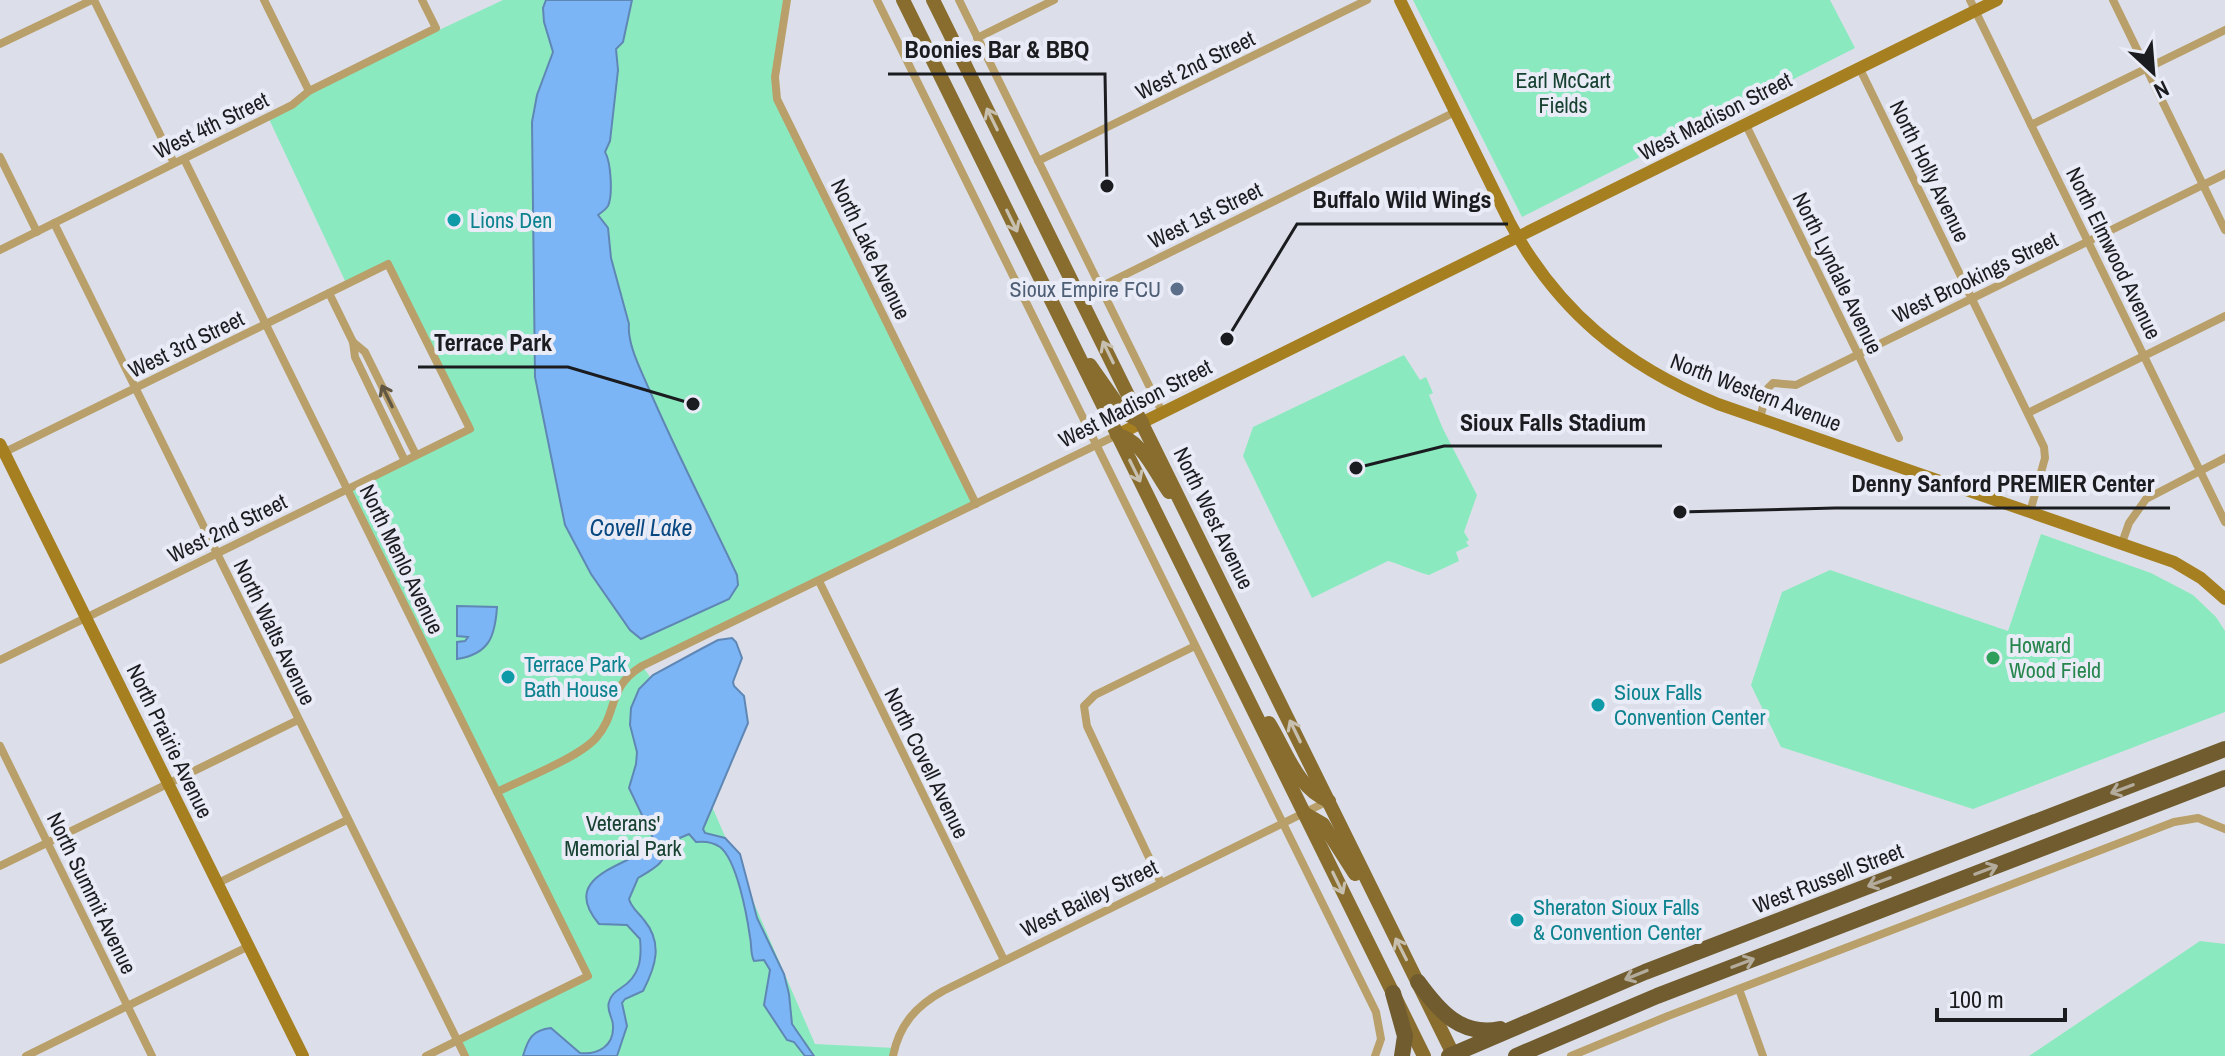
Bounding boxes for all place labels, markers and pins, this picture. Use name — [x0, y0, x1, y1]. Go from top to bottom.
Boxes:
callout: Boonies Bar & BBQ — [888, 26, 1105, 74]
callout: Buffalo Wild Wings — [1297, 176, 1508, 224]
place label: Lions Den — [470, 205, 552, 235]
marker: Lions Den — [445, 211, 463, 229]
place label: Sioux Empire FCU — [1010, 274, 1161, 304]
marker: Sioux Empire FCU — [1168, 280, 1186, 298]
callout: Terrace Park — [418, 319, 568, 367]
callout: Sioux Falls Stadium — [1444, 398, 1662, 446]
callout: Denny Sanford PREMIER Center — [1835, 460, 2170, 508]
place label: Howard Wood Field — [2009, 630, 2101, 685]
place label: Terrace Park Bath House — [524, 649, 627, 704]
marker: Howard Wood Field — [1984, 649, 2002, 667]
marker: Terrace Park Bath House — [499, 668, 517, 686]
place label: Sioux Falls Convention Center — [1614, 677, 1765, 732]
marker: Sioux Falls Convention Center — [1589, 696, 1607, 714]
place label: Sheraton Sioux Falls & Convention Center — [1533, 892, 1701, 947]
marker: Sheraton Sioux Falls & Convention Center — [1508, 911, 1526, 929]

